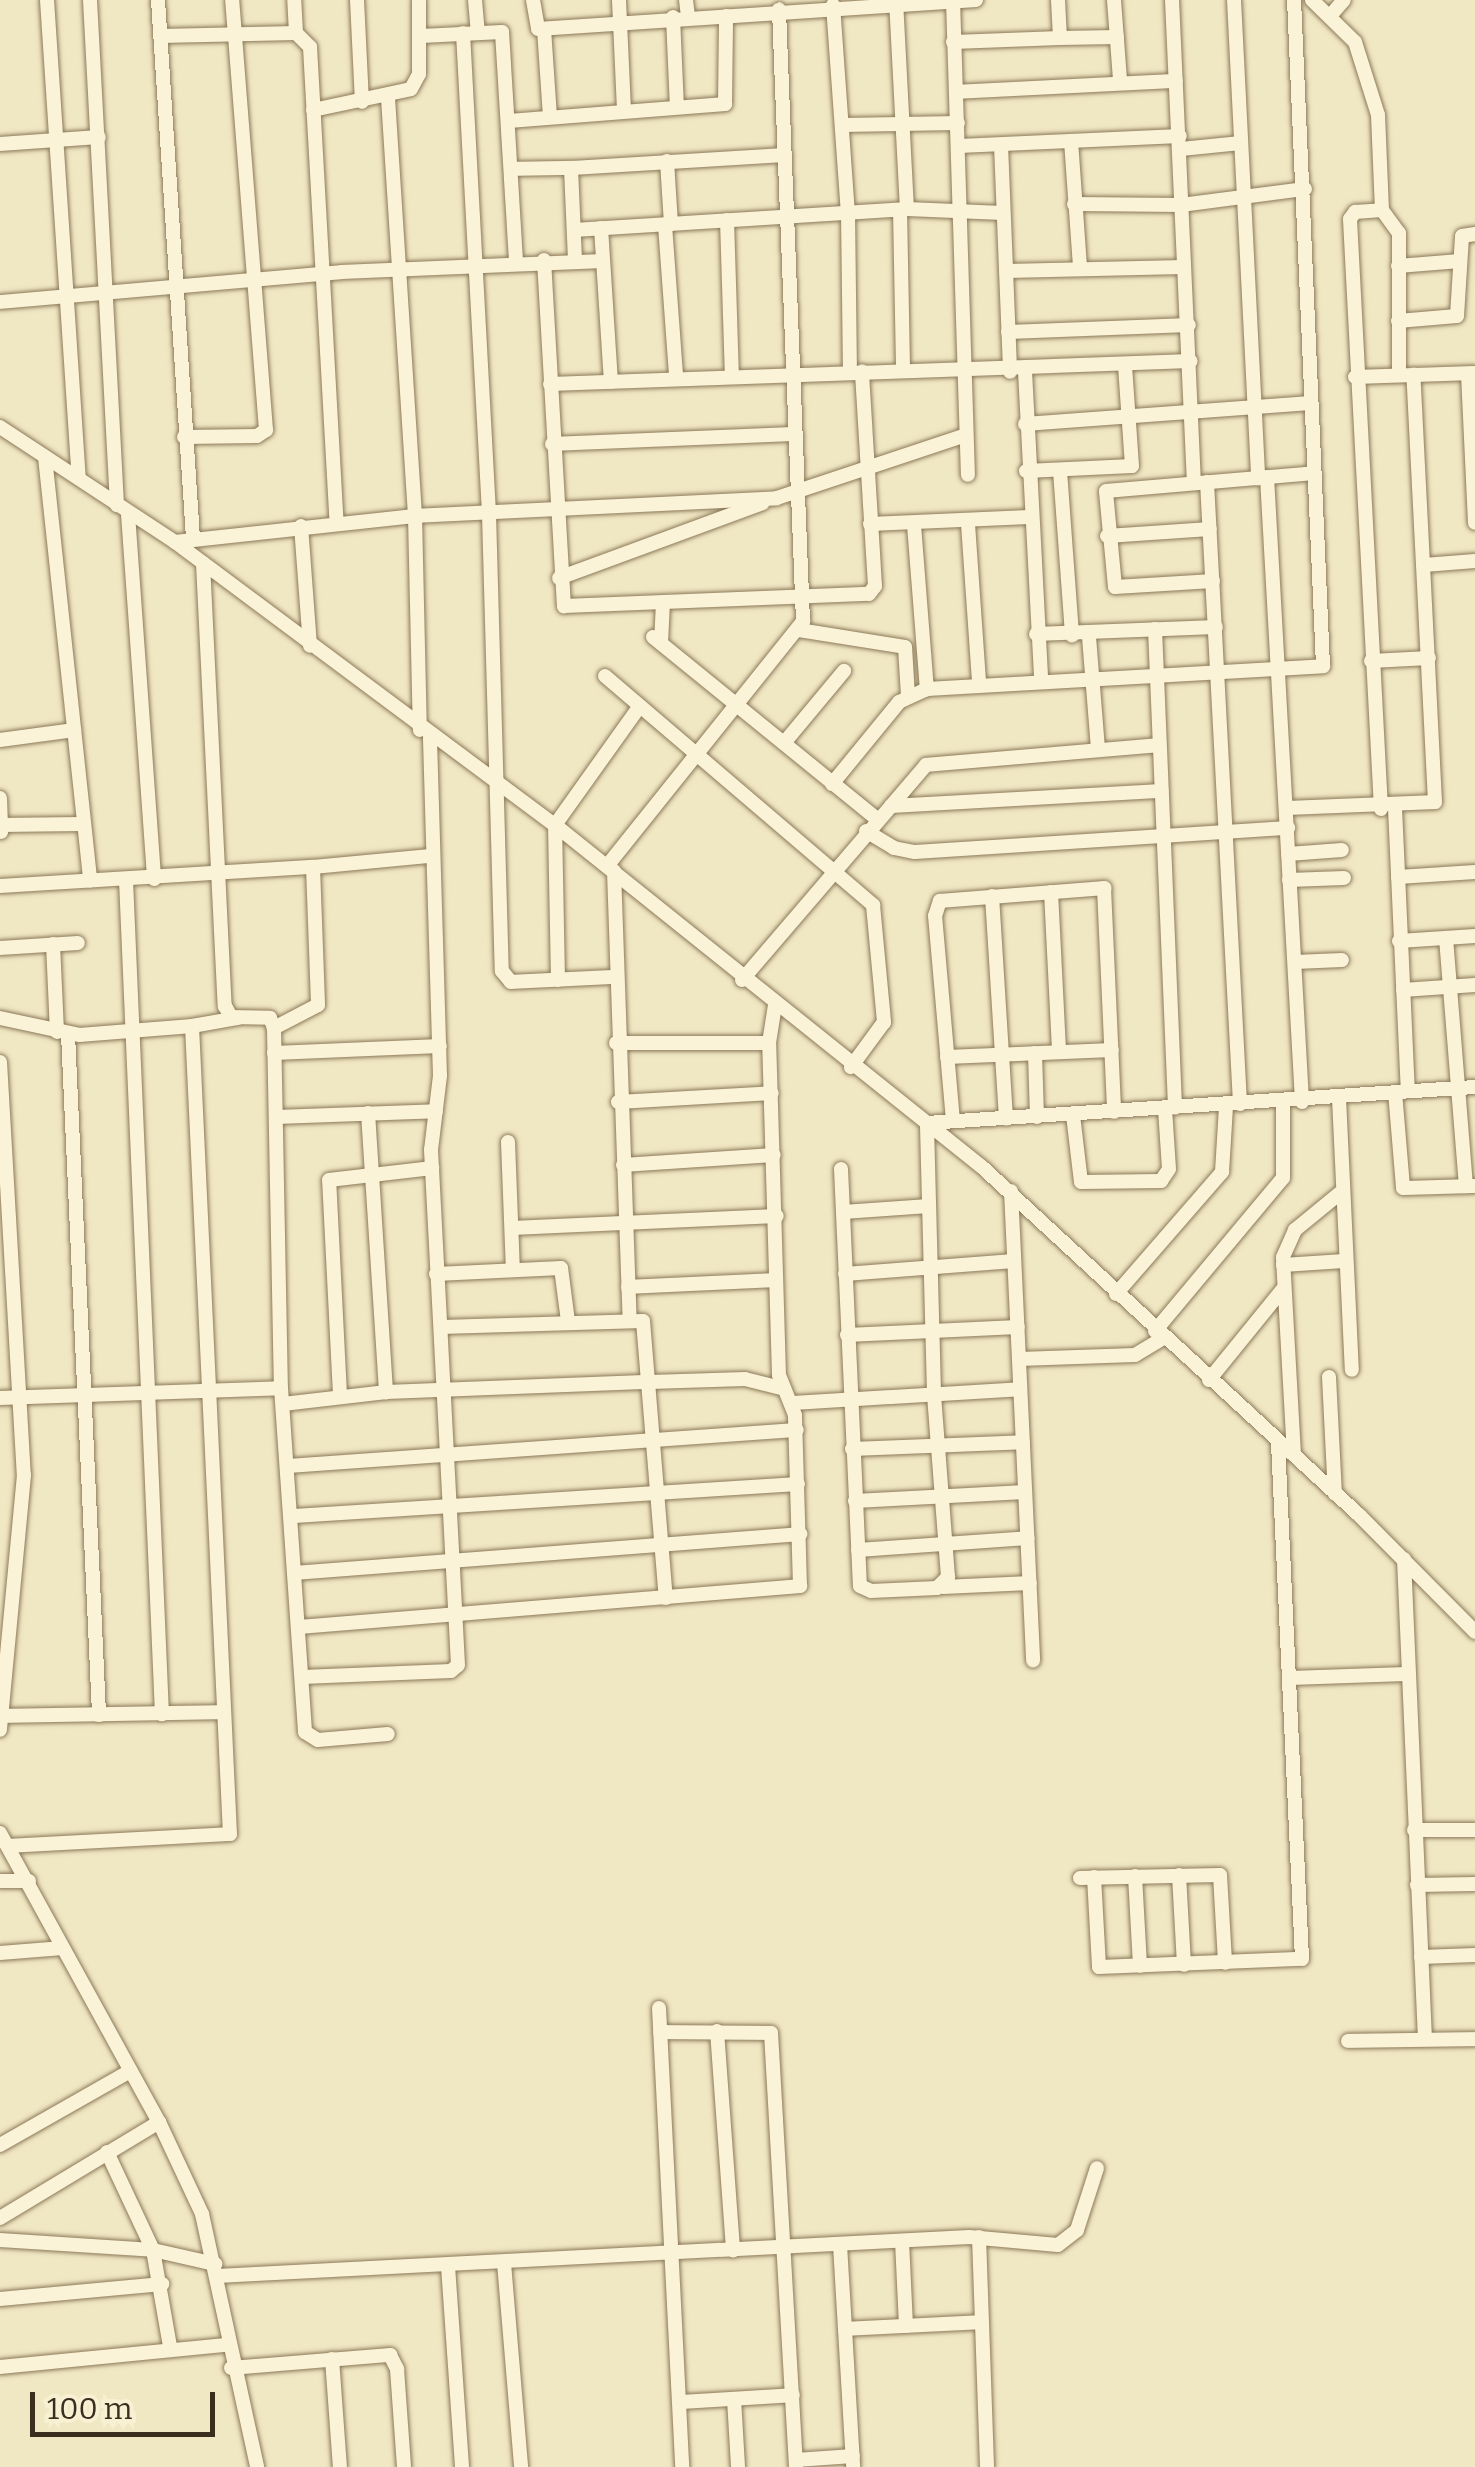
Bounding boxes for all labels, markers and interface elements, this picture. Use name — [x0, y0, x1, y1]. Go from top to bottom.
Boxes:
scale bar — [35, 2372, 220, 2434]
text: 100 m — [47, 2391, 132, 2427]

